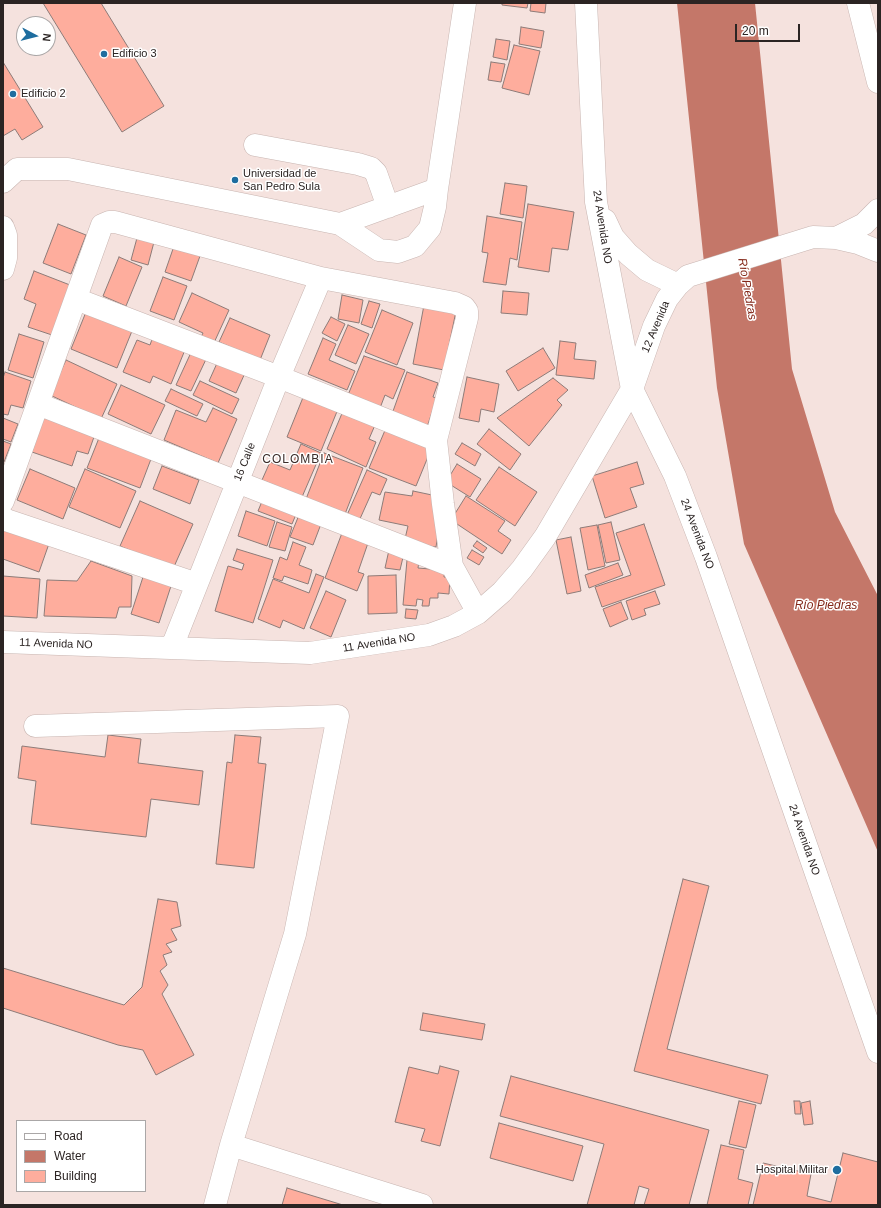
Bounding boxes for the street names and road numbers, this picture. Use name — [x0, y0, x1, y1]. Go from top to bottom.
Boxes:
street label: 24 Avenida NO — [590, 189, 614, 265]
street label: 12 Avenida — [639, 299, 673, 355]
street label: 16 Calle — [231, 441, 259, 483]
street label: 24 Avenida NO — [678, 497, 716, 571]
street label: 11 Avenida NO — [342, 631, 416, 655]
street label: 11 Avenida NO — [19, 636, 93, 652]
street label: 24 Avenida NO — [786, 803, 822, 877]

